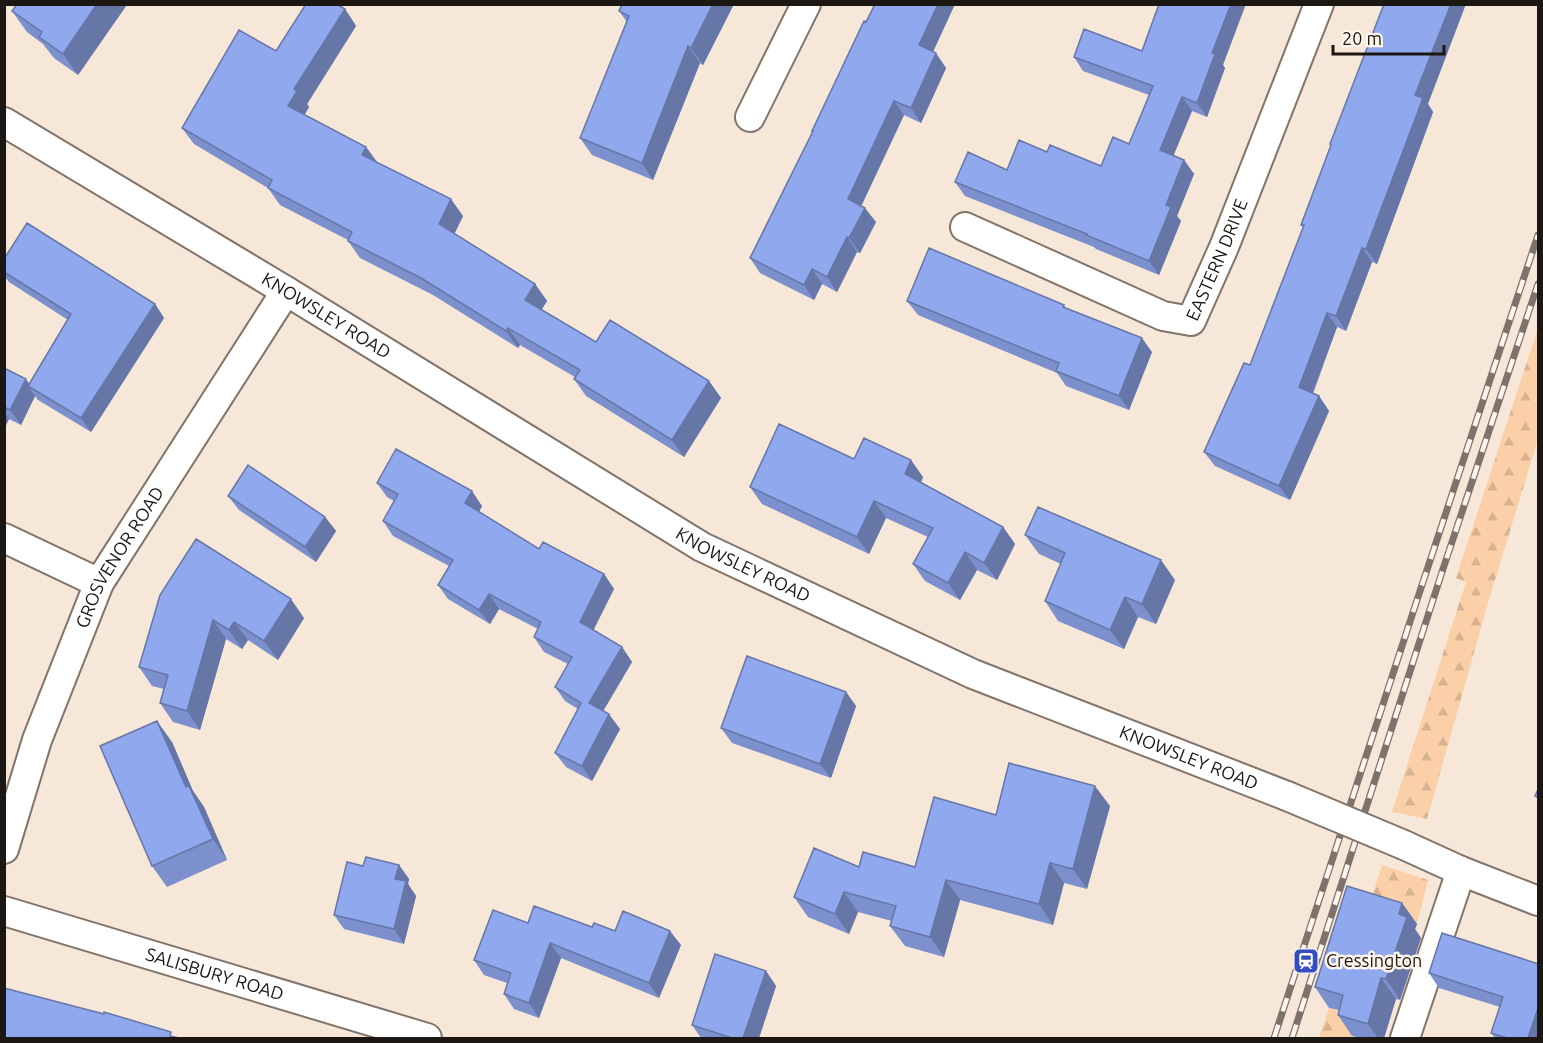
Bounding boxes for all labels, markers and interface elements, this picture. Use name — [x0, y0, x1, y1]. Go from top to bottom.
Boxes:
scale bar — [1333, 18, 1444, 56]
text: 20 m — [1342, 28, 1382, 48]
street label: EASTERN DRIVE — [1182, 196, 1251, 323]
street label: KNOWSLEY ROAD — [259, 268, 395, 362]
street label: GROSVENOR ROAD — [71, 483, 167, 631]
street label: KNOWSLEY ROAD — [673, 523, 814, 605]
street label: KNOWSLEY ROAD — [1117, 721, 1261, 793]
street label: SALISBURY ROAD — [144, 943, 286, 1003]
station icon: Cressington — [1291, 946, 1321, 976]
place label: Cressington — [1326, 950, 1422, 970]

